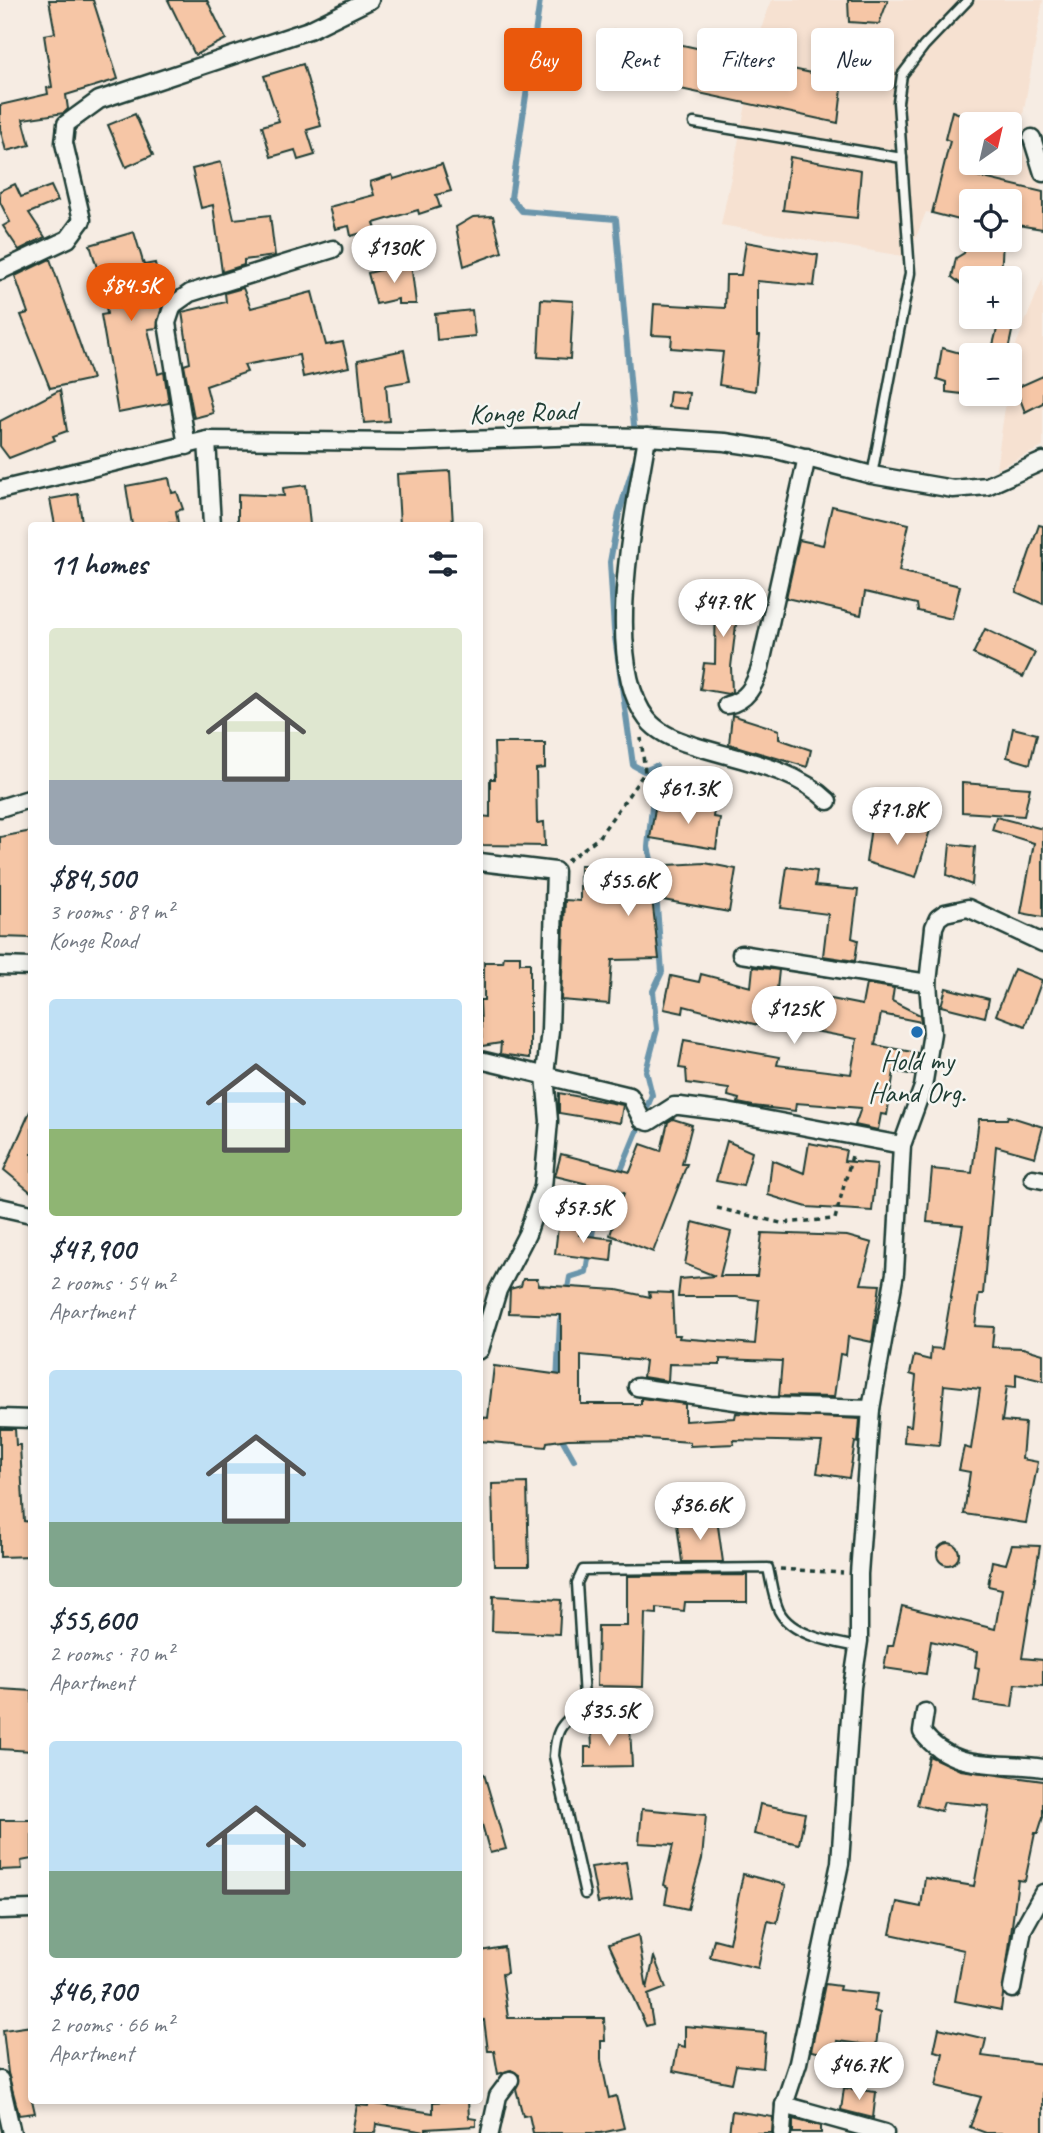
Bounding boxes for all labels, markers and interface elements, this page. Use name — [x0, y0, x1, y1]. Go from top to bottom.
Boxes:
chip: Buy — [504, 28, 582, 91]
chip: Rent — [596, 28, 683, 91]
chip: Filters — [697, 28, 797, 91]
chip: New — [811, 28, 894, 91]
north arrow — [959, 112, 1022, 175]
map controls — [959, 112, 1022, 406]
button: locate — [959, 189, 1022, 252]
pin: $130K — [345, 226, 443, 285]
text: $130K — [367, 233, 421, 262]
pin: $84.5K — [74, 264, 188, 323]
button: + — [959, 266, 1022, 329]
text: $84.5K — [102, 271, 160, 300]
button: − — [959, 343, 1022, 406]
street label: Konge Road — [468, 392, 582, 431]
text: 11 homes — [49, 545, 147, 583]
icon: filters — [424, 545, 462, 583]
pin: $47.9K — [666, 580, 780, 639]
text: $47.9K — [694, 587, 752, 616]
icon: home — [193, 674, 319, 800]
pin: $61.3K — [631, 766, 745, 826]
text: $61.3K — [659, 774, 717, 803]
pin: $71.8K — [840, 788, 954, 847]
text: $71.8K — [868, 795, 926, 824]
pin: $55.6K — [571, 858, 685, 918]
text: $84,500 — [49, 859, 135, 897]
text: $55.6K — [599, 866, 657, 895]
text: 3 rooms · 89 m² — [49, 897, 173, 926]
text: Konge Road — [49, 926, 138, 955]
pin: $125K — [745, 986, 843, 1046]
text: $125K — [768, 994, 820, 1023]
marker: Hold my Hand Org. — [909, 1024, 925, 1040]
place label: Hold my Hand Org. — [868, 1043, 966, 1110]
icon: home — [193, 1045, 319, 1171]
pin: $57.5K — [526, 1186, 640, 1245]
text: $57.5K — [555, 1193, 611, 1222]
text: $47,900 — [49, 1230, 135, 1268]
text: 2 rooms · 54 m² — [49, 1268, 173, 1297]
text: Apartment — [49, 1297, 134, 1326]
icon: home — [193, 1416, 319, 1542]
pin: $36.6K — [643, 1482, 757, 1542]
text: $36.6K — [671, 1490, 729, 1519]
text: $55,600 — [49, 1601, 136, 1639]
text: 2 rooms · 70 m² — [49, 1639, 173, 1668]
text: Apartment — [49, 1668, 134, 1697]
pin: $35.5K — [552, 1688, 666, 1748]
text: $35.5K — [581, 1696, 637, 1725]
icon: home — [193, 1787, 319, 1913]
text: $46,700 — [49, 1972, 136, 2010]
text: 2 rooms · 66 m² — [49, 2010, 173, 2039]
text: Apartment — [49, 2039, 134, 2068]
pin: $46.7K — [802, 2042, 916, 2102]
text: $46.7K — [830, 2050, 888, 2079]

